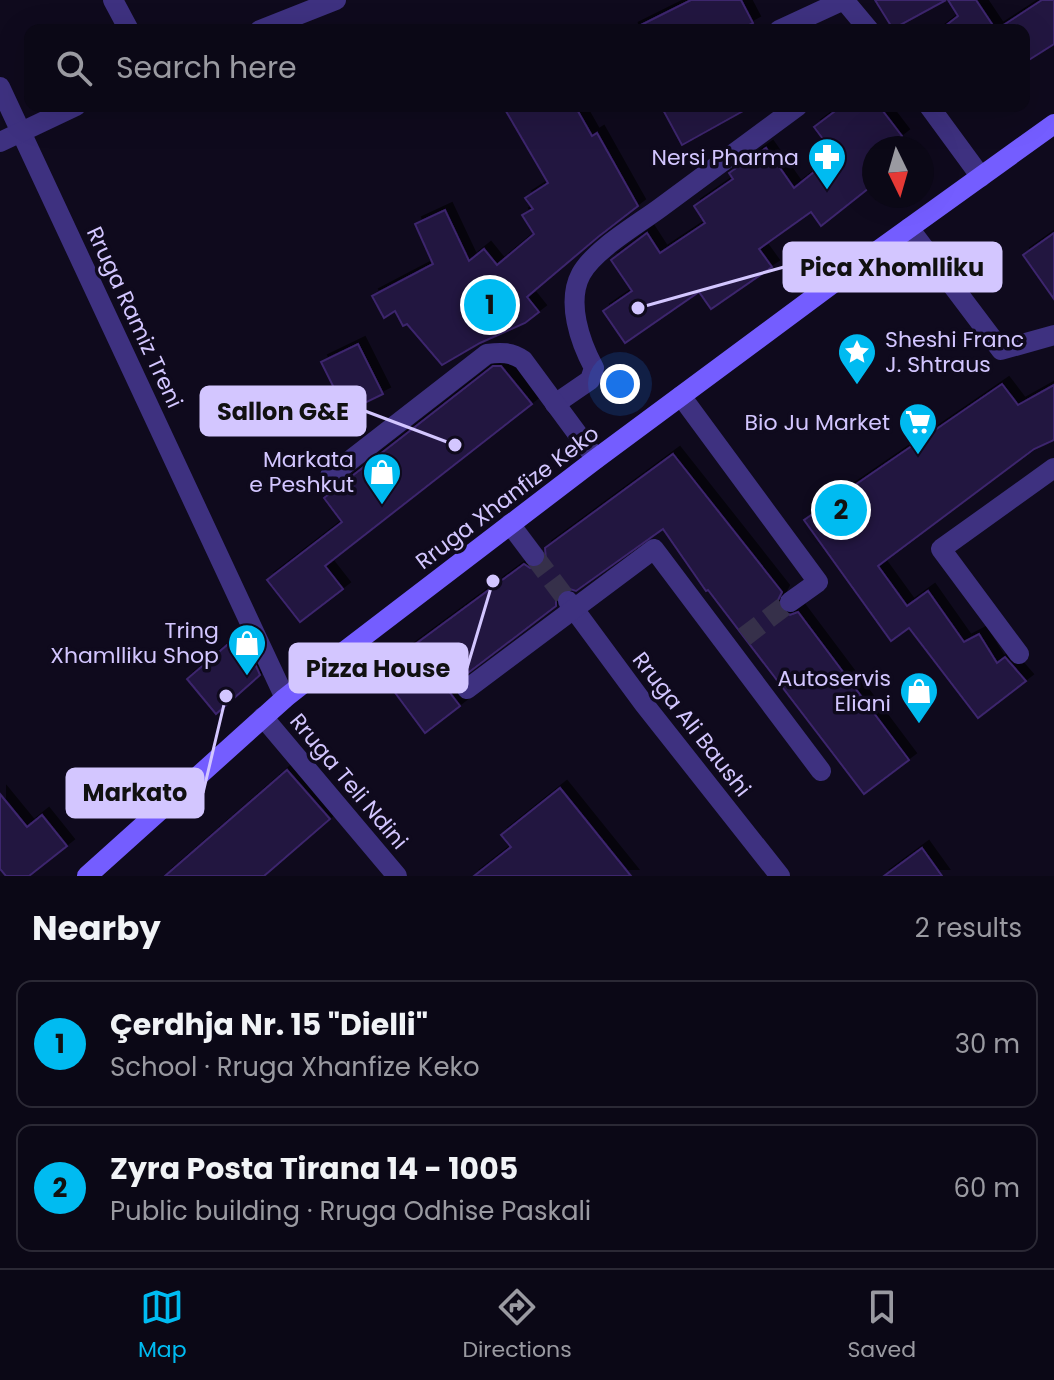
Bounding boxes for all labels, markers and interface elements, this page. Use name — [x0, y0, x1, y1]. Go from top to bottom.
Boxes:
search box — [24, 24, 1030, 112]
icon: search — [52, 46, 96, 90]
text: Search here — [116, 46, 297, 89]
pharmacy icon: Nersi Pharma — [806, 136, 848, 191]
north arrow — [862, 136, 934, 208]
place label: Nersi Pharma — [651, 142, 799, 173]
street label: Rruga Ramiz Treni — [79, 222, 190, 413]
callout: Pica Xhomlliku — [784, 243, 1001, 291]
text: Pica Xhomlliku — [800, 251, 984, 284]
pin: 1 — [464, 275, 516, 335]
place label: Sheshi Franc J. Shtraus — [885, 324, 1024, 380]
place icon: Sheshi Franc J. Shtraus — [836, 331, 878, 386]
your location — [600, 364, 640, 404]
callout: Sallon G&E — [201, 387, 365, 435]
text: Sallon G&E — [217, 395, 349, 428]
supermarket icon: Bio Ju Market — [897, 401, 939, 456]
place label: Bio Ju Market — [745, 407, 890, 438]
street label: Rruga Xhanfize Keko — [409, 418, 605, 577]
place label: Markata e Peshkut — [249, 444, 354, 500]
shop icon: Markata e Peshkut — [361, 451, 403, 506]
pin: 2 — [815, 480, 867, 540]
place label: Tring Xhamlliku Shop — [50, 615, 219, 671]
shop icon: Tring Xhamlliku Shop — [226, 622, 268, 677]
callout: Pizza House — [290, 644, 467, 692]
street label: Rruga Ali Baushi — [625, 645, 758, 803]
text: Pizza House — [306, 652, 450, 685]
place label: Autoservis Eliani — [777, 663, 891, 719]
shop icon: Autoservis Eliani — [898, 670, 940, 725]
street label: Rruga Teli Ndini — [283, 707, 415, 856]
callout: Markato — [67, 769, 203, 817]
text: Markato — [83, 776, 187, 809]
text: Nearby — [32, 904, 161, 952]
text: 2 results — [915, 910, 1022, 946]
text: Çerdhja Nr. 15 "Dielli" — [110, 1003, 428, 1046]
text: 1 — [55, 1026, 65, 1062]
text: 30 m — [955, 1026, 1020, 1062]
text: School · Rruga Xhanfize Keko — [110, 1049, 480, 1085]
text: Zyra Posta Tirana 14 - 1005 — [110, 1147, 518, 1190]
text: 2 — [53, 1170, 67, 1206]
text: 60 m — [953, 1170, 1020, 1206]
text: Public building · Rruga Odhise Paskali — [110, 1193, 591, 1229]
tab: Map — [138, 1285, 187, 1366]
tab: Directions — [462, 1285, 572, 1366]
tab: Saved — [847, 1285, 916, 1366]

